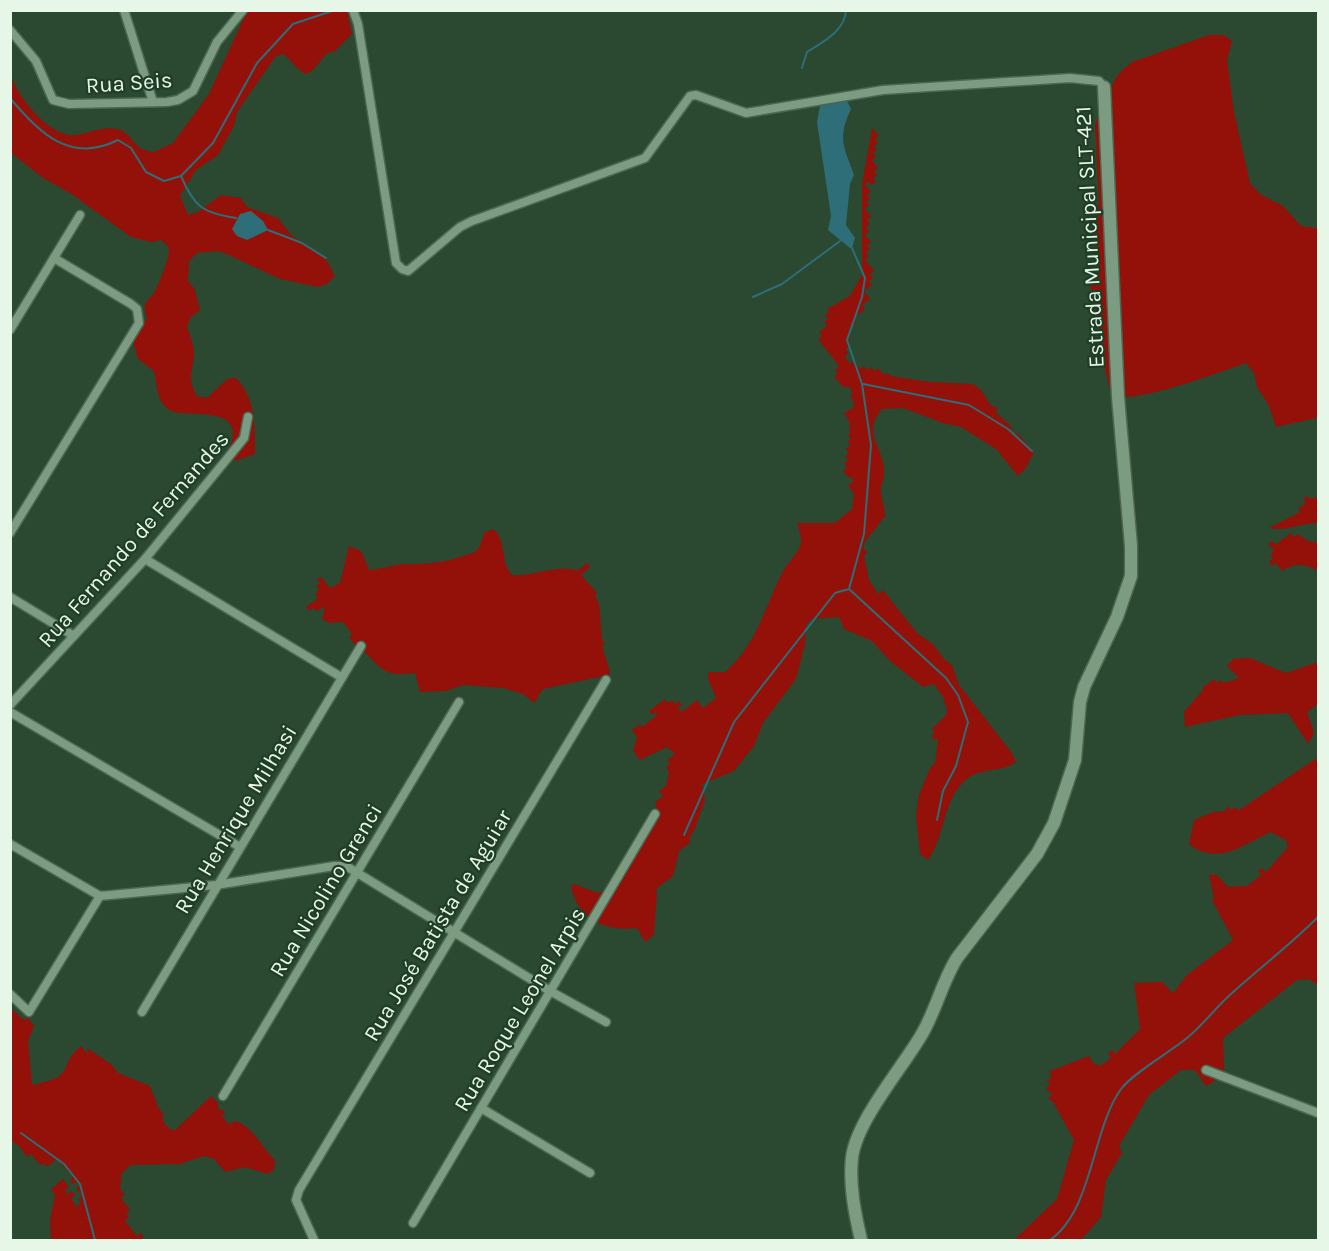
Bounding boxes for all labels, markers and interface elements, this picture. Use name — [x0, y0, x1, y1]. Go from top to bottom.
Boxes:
street label: Rua Seis — [85, 67, 173, 99]
street label: Estrada Municipal SLT-421 — [1070, 105, 1110, 369]
street label: Rua Fernando de Fernandes — [33, 426, 235, 653]
street label: Rua Henrique Milhasi — [169, 720, 302, 919]
street label: Rua Nicolino Grenci — [264, 799, 388, 982]
street label: Rua José Batista de Aguiar — [358, 805, 517, 1046]
street label: Rua Roque Leonel Arpis — [449, 903, 591, 1116]

